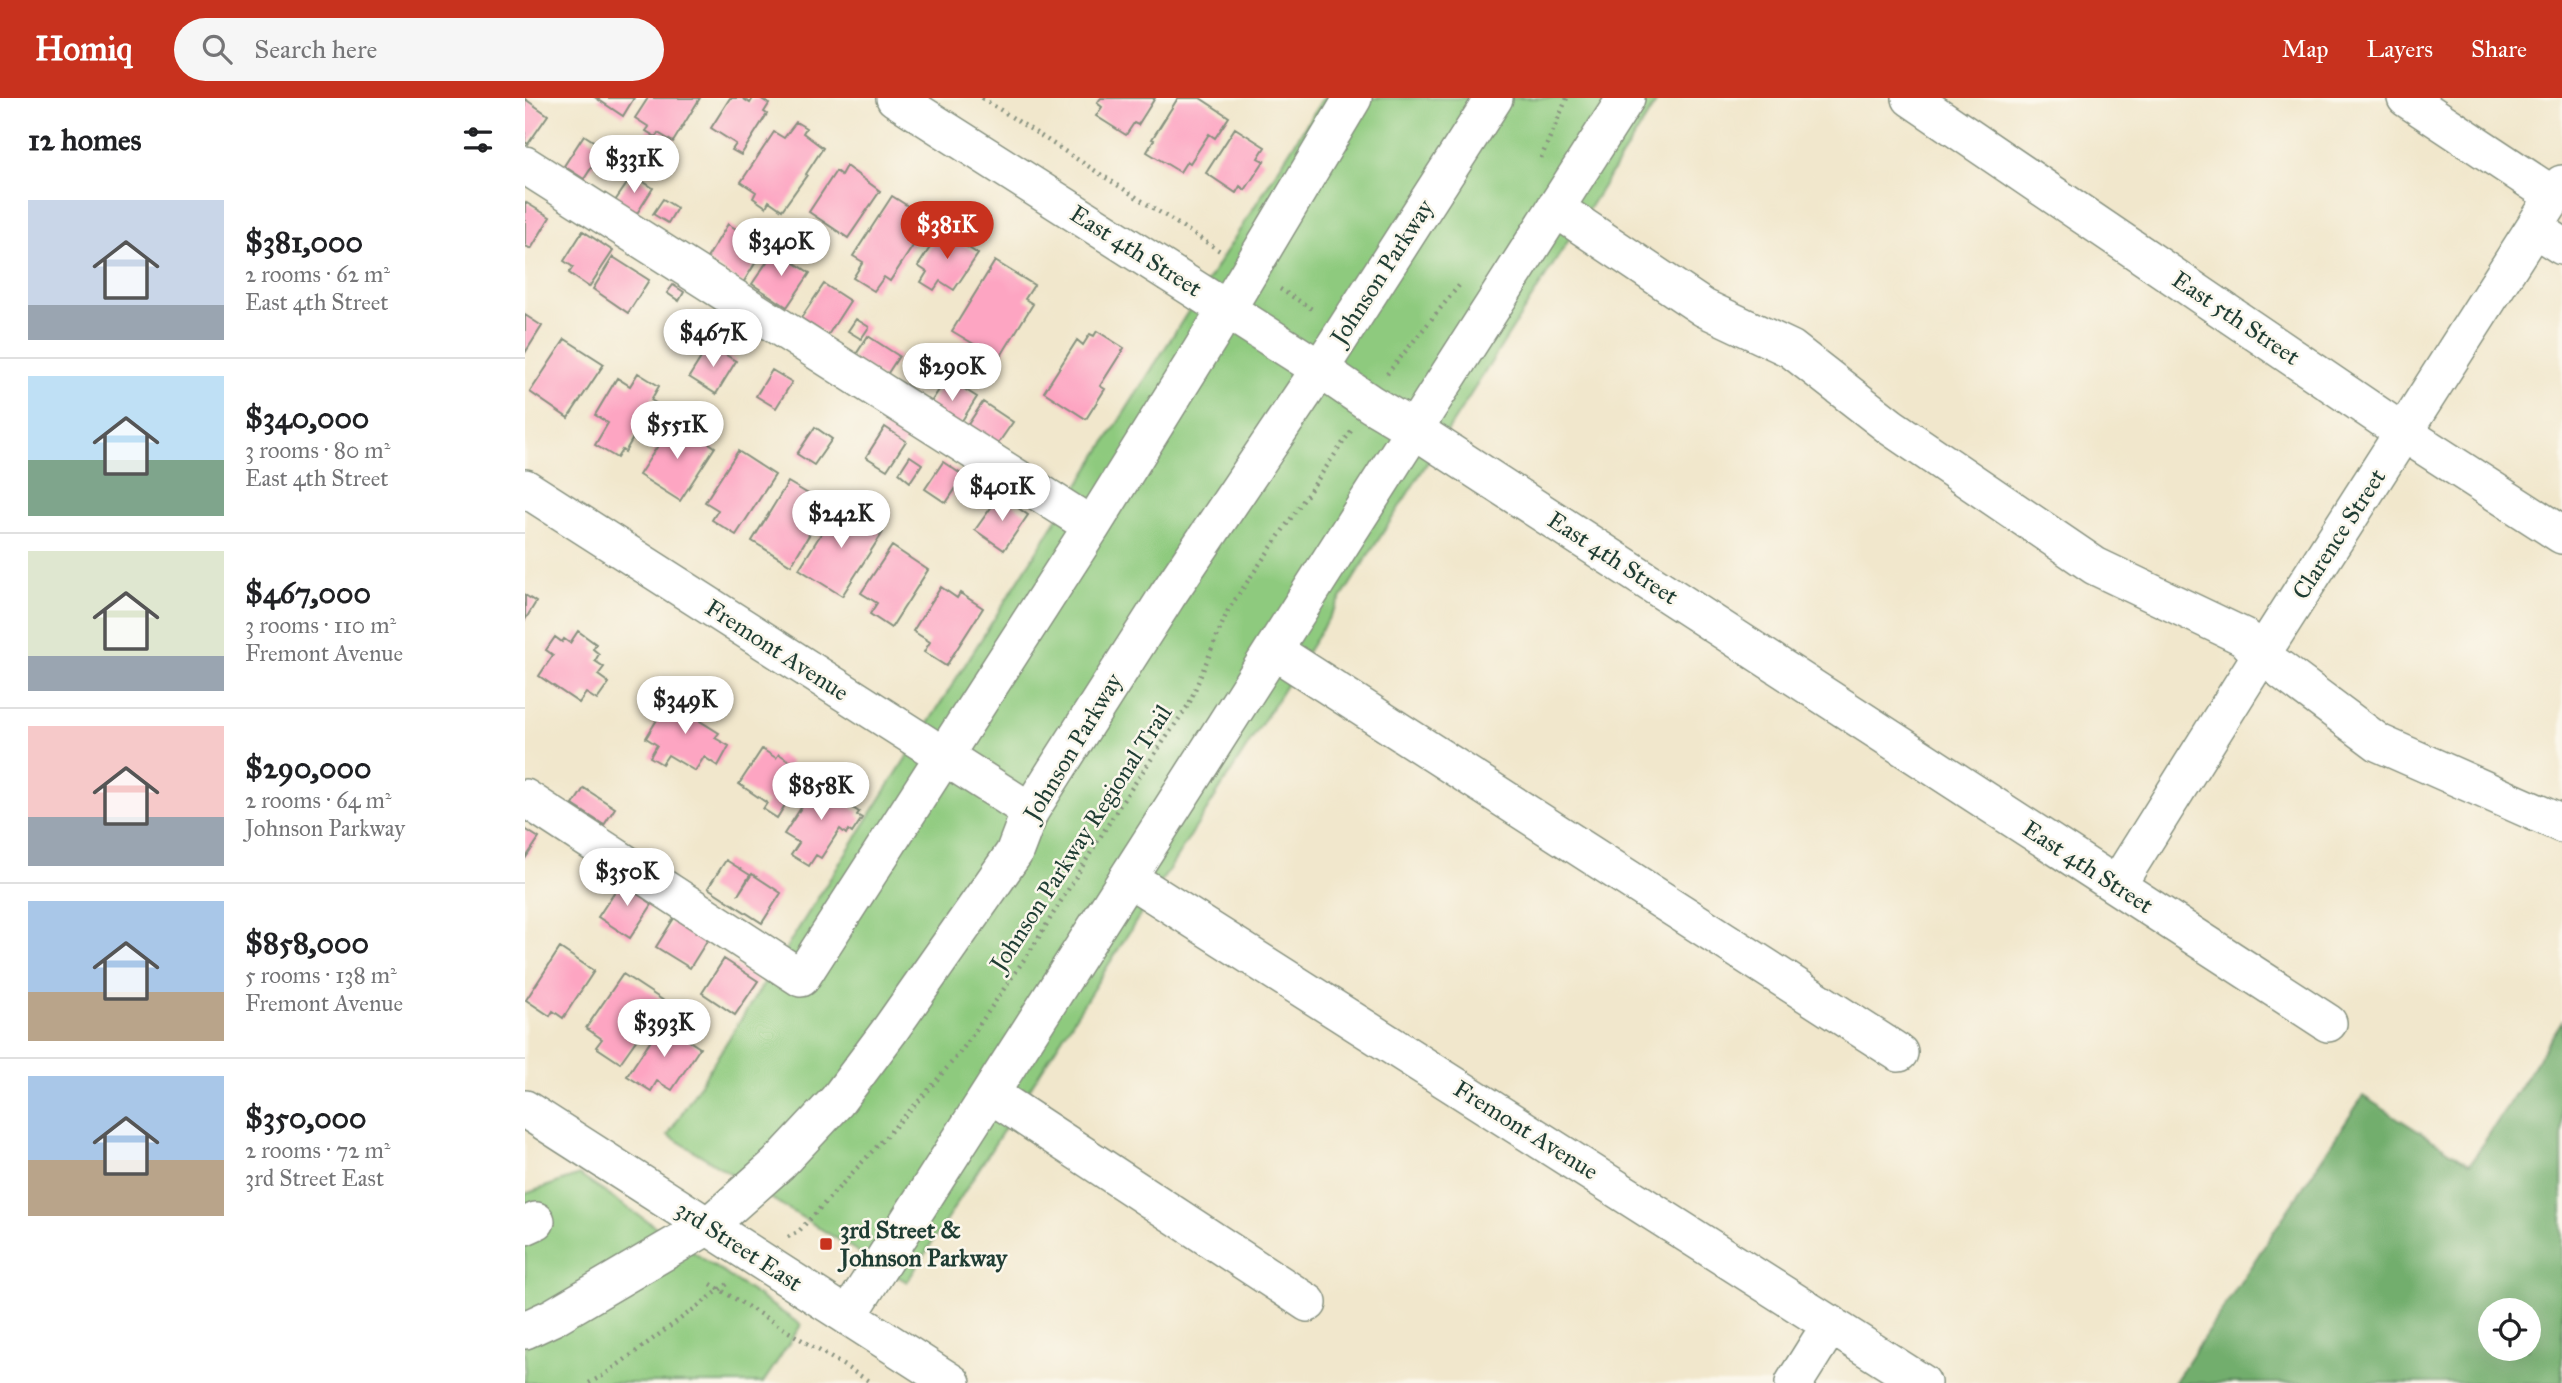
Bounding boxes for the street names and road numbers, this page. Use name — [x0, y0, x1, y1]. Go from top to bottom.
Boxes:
street label: Johnson Parkway — [1322, 193, 1440, 353]
street label: East 4th Street — [1065, 199, 1208, 304]
street label: East 5th Street — [2166, 264, 2306, 372]
street label: Clarence Street — [2286, 463, 2393, 605]
street label: East 4th Street — [1542, 505, 1684, 612]
street label: Fremont Avenue — [700, 593, 854, 707]
street label: Johnson Parkway — [1016, 667, 1129, 829]
street label: Johnson Parkway Regional Trail — [982, 699, 1179, 979]
street label: East 4th Street — [2017, 814, 2159, 921]
street label: Fremont Avenue — [1448, 1074, 1604, 1186]
street label: 3rd Street East — [670, 1194, 808, 1298]

